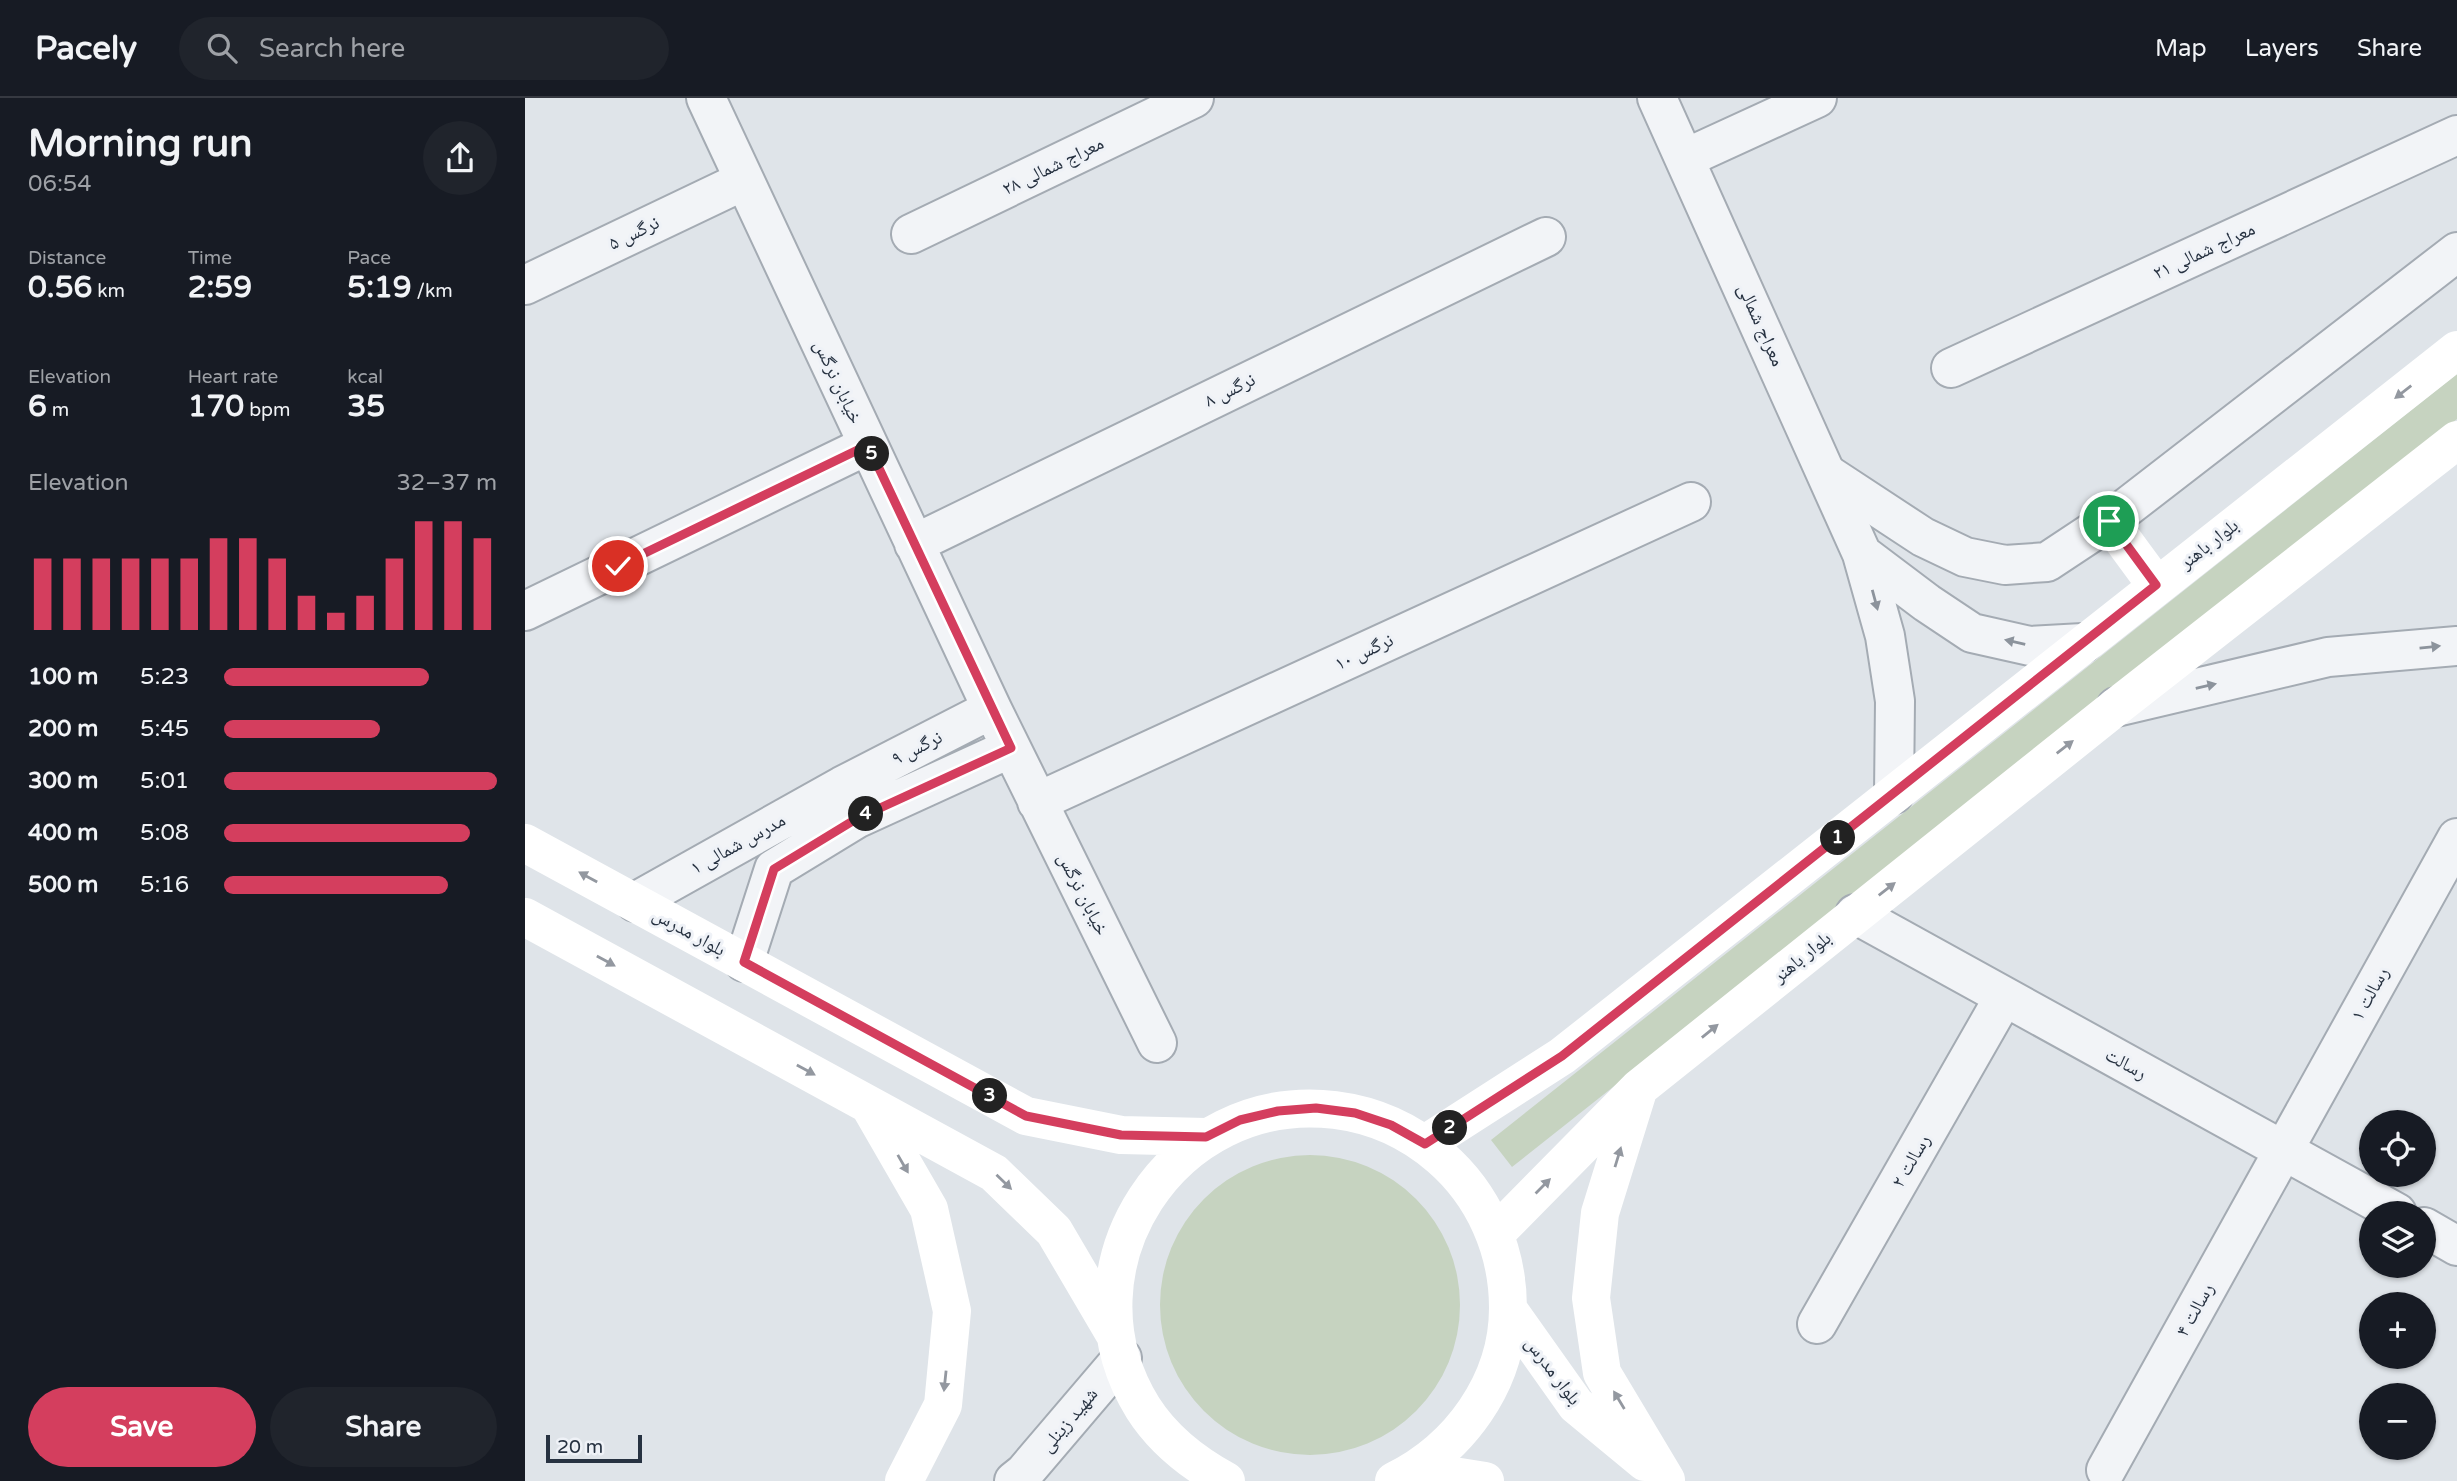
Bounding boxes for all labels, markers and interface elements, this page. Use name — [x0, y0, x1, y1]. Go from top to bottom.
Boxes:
search box — [179, 17, 669, 80]
text: Pacely — [35, 29, 137, 68]
icon: search — [203, 29, 241, 67]
text: Search here — [259, 33, 405, 64]
text: Map — [2155, 34, 2207, 63]
text: Layers — [2245, 34, 2319, 63]
text: Share — [2357, 34, 2422, 63]
text: Morning run — [28, 121, 252, 167]
button: share — [423, 121, 497, 195]
street label: معراج شمالی ۲۸ — [999, 132, 1107, 200]
text: 06:54 — [28, 170, 92, 198]
street label: نرگس ۵ — [605, 211, 663, 255]
street label: معراج شمالی ۲۱ — [2150, 218, 2258, 284]
text: Distance — [28, 247, 106, 269]
text: Time — [188, 247, 232, 269]
text: Pace — [347, 247, 391, 269]
text: 0.56 — [28, 269, 92, 306]
text: 2:59 — [188, 269, 252, 306]
text: 5:19 — [347, 269, 412, 306]
text: km — [92, 280, 125, 302]
text: /km — [412, 280, 453, 302]
street label: معراج شمالی — [1733, 280, 1789, 370]
street label: خیابان نرگس — [809, 337, 867, 427]
text: Elevation — [28, 366, 111, 388]
text: Heart rate — [188, 366, 278, 388]
text: kcal — [347, 366, 383, 388]
street label: نرگس ۸ — [1201, 368, 1259, 412]
one-way arrow — [2395, 384, 2413, 399]
text: 6 — [28, 388, 47, 425]
text: 170 — [188, 388, 244, 425]
text: 35 — [347, 388, 385, 425]
text: m — [47, 399, 69, 421]
text: bpm — [244, 399, 291, 421]
pin: 5 — [855, 436, 889, 472]
text: 5 — [866, 442, 877, 464]
text: Elevation — [28, 469, 129, 497]
text: 32–37 m — [396, 469, 497, 497]
pin — [2079, 491, 2139, 551]
icon: arrive — [2090, 502, 2128, 540]
street label: بلوار باهنر — [2174, 514, 2243, 574]
pin — [588, 536, 648, 596]
icon: check — [599, 547, 637, 585]
one-way arrow — [1870, 589, 1881, 611]
street label: نرگس ۱۰ — [1331, 629, 1397, 675]
one-way arrow — [2004, 637, 2026, 648]
one-way arrow — [2419, 641, 2441, 652]
text: 100 m — [28, 663, 98, 691]
text: 5:23 — [140, 663, 189, 691]
one-way arrow — [2195, 680, 2217, 691]
text: 200 m — [28, 715, 98, 743]
text: 5:45 — [140, 715, 189, 743]
street label: نرگس ۹ — [888, 726, 946, 770]
one-way arrow — [2057, 740, 2074, 755]
text: 300 m — [28, 767, 98, 795]
text: 5:01 — [140, 767, 189, 795]
pin: 4 — [849, 796, 883, 832]
text: 4 — [860, 802, 871, 824]
street label: مدرس شمالی ۱ — [687, 809, 789, 879]
text: 400 m — [28, 819, 98, 847]
text: 5:08 — [140, 819, 189, 847]
pin: 1 — [1821, 820, 1855, 856]
text: 1 — [1832, 826, 1843, 848]
street label: خیابان نرگس — [1053, 849, 1113, 939]
text: 500 m — [28, 871, 98, 899]
text: 5:16 — [140, 871, 189, 899]
one-way arrow — [578, 871, 598, 883]
one-way arrow — [1878, 882, 1896, 896]
street label: بلوار مدرس — [649, 903, 729, 961]
street label: بلوار باهنر — [1768, 927, 1836, 988]
one-way arrow — [597, 955, 617, 967]
street label: رسالت ۱ — [2346, 963, 2394, 1025]
one-way arrow — [1701, 1024, 1718, 1039]
street label: رسالت — [2101, 1044, 2151, 1084]
one-way arrow — [796, 1065, 816, 1076]
pin: 3 — [973, 1079, 1007, 1114]
text: 3 — [984, 1084, 995, 1106]
pin: 2 — [1433, 1110, 1467, 1146]
map controls — [2359, 1110, 2436, 1460]
button: locate — [2359, 1110, 2436, 1187]
text: 2 — [1444, 1116, 1455, 1138]
street label: رسالت ۲ — [1887, 1131, 1935, 1191]
one-way arrow — [1613, 1146, 1623, 1167]
one-way arrow — [896, 1154, 909, 1173]
one-way arrow — [995, 1174, 1012, 1190]
one-way arrow — [1534, 1178, 1551, 1194]
button: layers — [2359, 1201, 2436, 1278]
street label: رسالت ۴ — [2171, 1279, 2219, 1341]
button: + — [2359, 1292, 2436, 1369]
street label: بلوار مدرس — [1520, 1333, 1586, 1409]
one-way arrow — [940, 1370, 951, 1392]
street label: شهید زینلی — [1036, 1383, 1102, 1457]
button: − — [2359, 1383, 2436, 1460]
button: Save — [28, 1387, 256, 1467]
button: Share — [270, 1387, 497, 1467]
one-way arrow — [1612, 1391, 1625, 1410]
scale bar — [546, 1432, 642, 1464]
text: 20 m — [557, 1436, 603, 1458]

